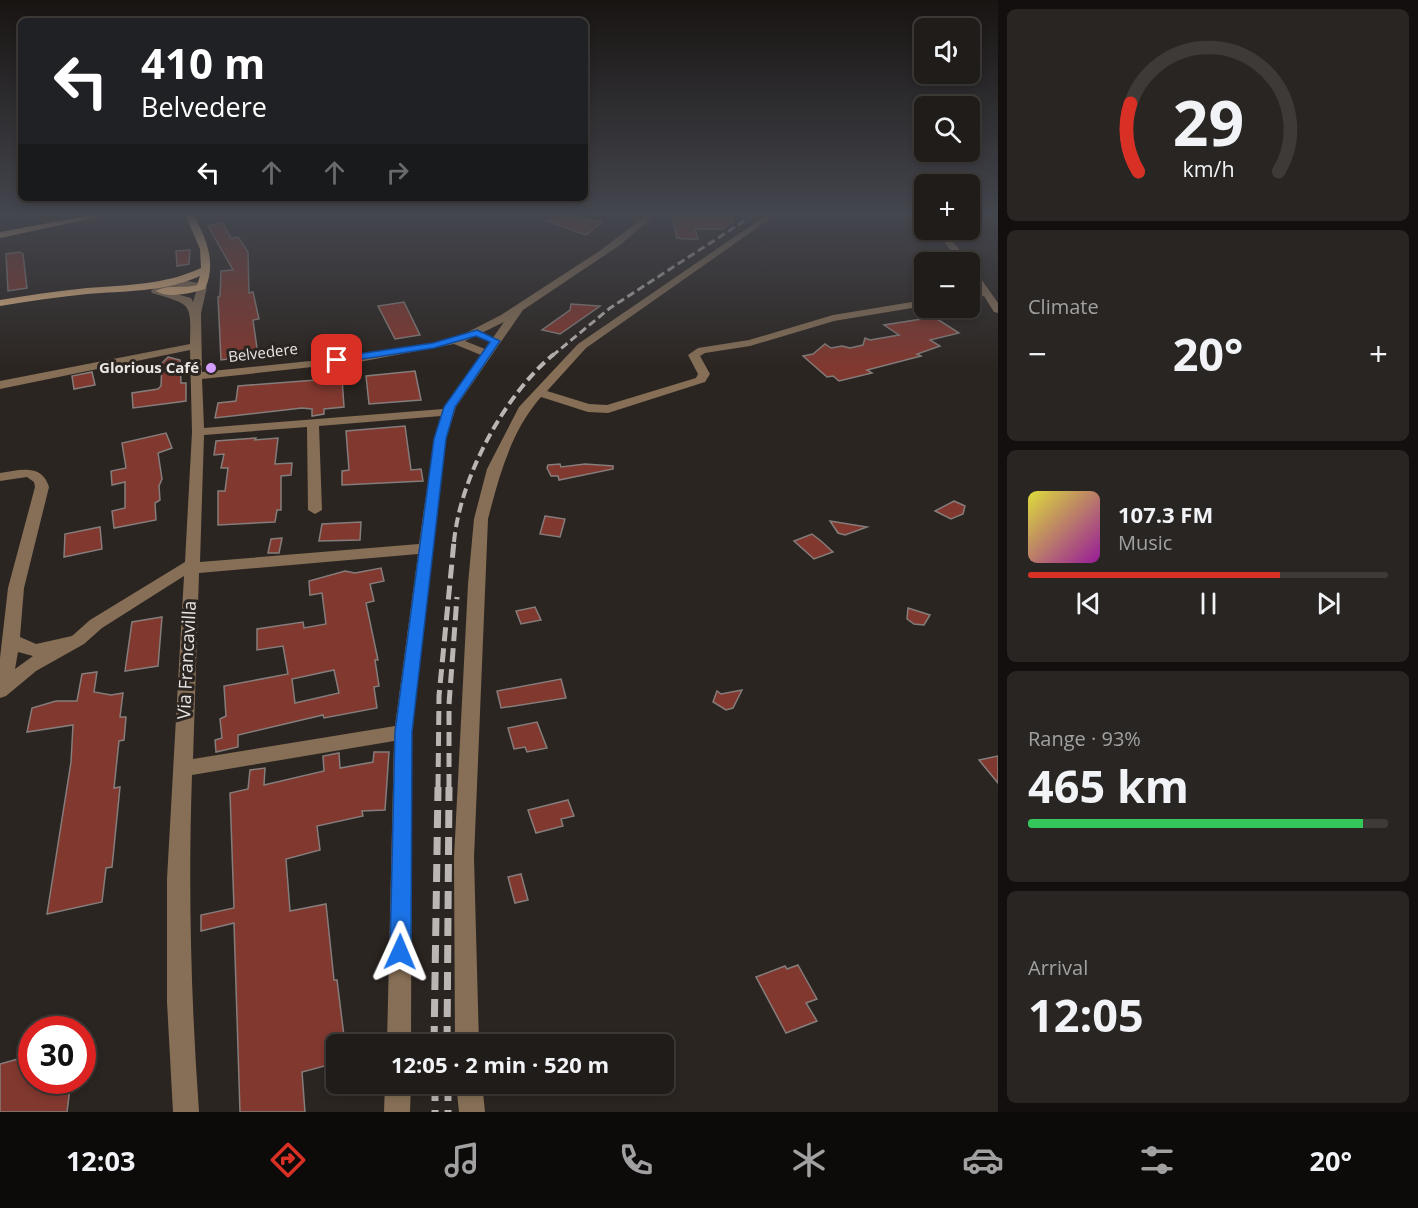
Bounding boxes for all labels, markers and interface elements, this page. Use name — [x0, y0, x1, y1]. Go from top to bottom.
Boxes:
map controls — [914, 18, 980, 318]
button: sound — [914, 18, 980, 84]
text: 410 m — [141, 34, 265, 91]
icon: left — [42, 42, 120, 120]
text: 29 — [1172, 79, 1244, 164]
text: Belvedere — [141, 88, 267, 125]
button: search — [914, 96, 980, 162]
text: km/h — [1182, 154, 1234, 183]
icon: left — [192, 156, 225, 189]
icon: ahead — [255, 156, 288, 189]
icon: ahead — [318, 156, 351, 189]
icon: right — [381, 156, 414, 189]
button: + — [914, 174, 980, 240]
button: − — [914, 252, 980, 318]
text: Climate — [1028, 293, 1099, 320]
text: 20° — [1173, 323, 1243, 384]
text: − — [1028, 331, 1047, 376]
text: + — [1369, 331, 1388, 376]
pin — [311, 334, 362, 385]
street label: Belvedere — [227, 338, 299, 366]
icon: arrive — [320, 343, 353, 376]
place label: Glorious Café — [99, 357, 199, 377]
marker: Glorious Café — [204, 361, 218, 375]
text: 107.3 FM — [1118, 499, 1213, 529]
text: Music — [1118, 529, 1172, 556]
icon: previous — [1072, 587, 1105, 620]
icon: pause — [1192, 587, 1225, 620]
icon: next — [1312, 587, 1345, 620]
street label: Via Francavilla — [171, 600, 201, 720]
text: Range · 93% — [1028, 725, 1141, 752]
text: 465 km — [1028, 755, 1189, 816]
position arrow — [368, 920, 432, 984]
text: Arrival — [1028, 954, 1088, 981]
text: 12:05 — [1028, 984, 1144, 1045]
speed limit sign: 30 — [18, 1016, 96, 1094]
text: 12:05 · 2 min · 520 m — [391, 1049, 609, 1079]
icon: directions — [267, 1139, 309, 1181]
icon: music — [441, 1139, 483, 1181]
icon: phone — [615, 1139, 657, 1181]
icon: climate — [788, 1139, 830, 1181]
icon: car — [962, 1139, 1004, 1181]
icon: filters — [1136, 1139, 1178, 1181]
text: 12:03 — [66, 1142, 135, 1179]
text: 20° — [1310, 1142, 1352, 1179]

